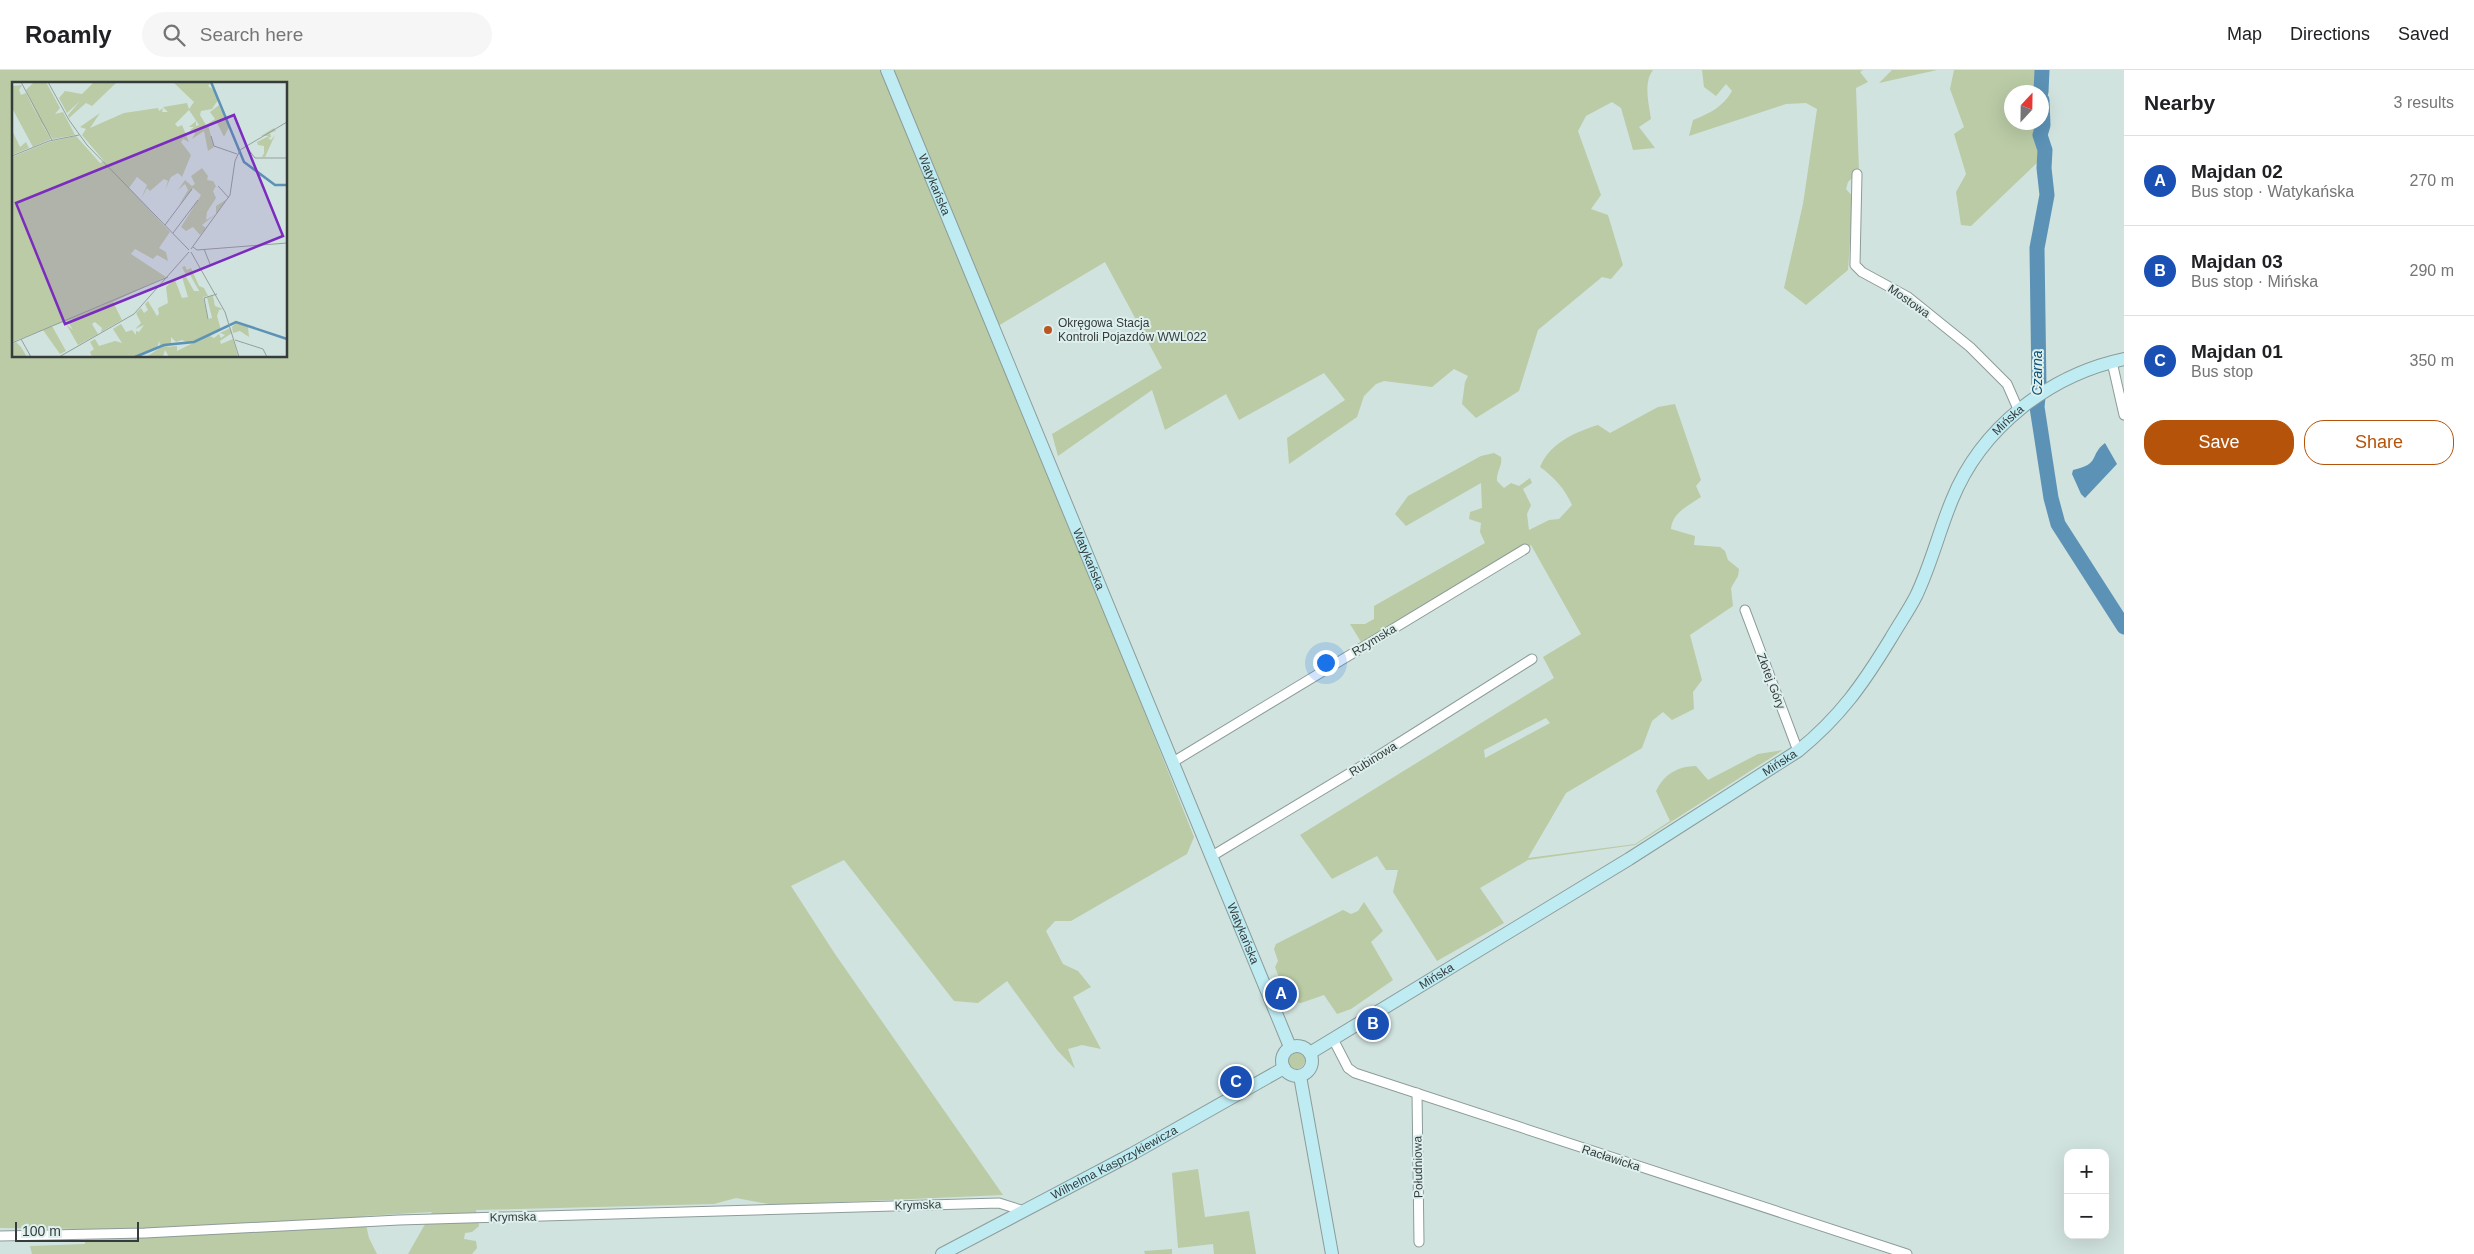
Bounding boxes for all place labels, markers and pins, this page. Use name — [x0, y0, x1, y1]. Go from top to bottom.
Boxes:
place label: Okręgowa Stacja Kontroli Pojazdów WWL022 — [1058, 316, 1207, 344]
marker: Okręgowa Stacja Kontroli Pojazdów WWL022 — [1042, 324, 1054, 336]
pin: A — [1265, 975, 1297, 1013]
pin: B — [1357, 1005, 1389, 1043]
pin: C — [1220, 1063, 1252, 1101]

